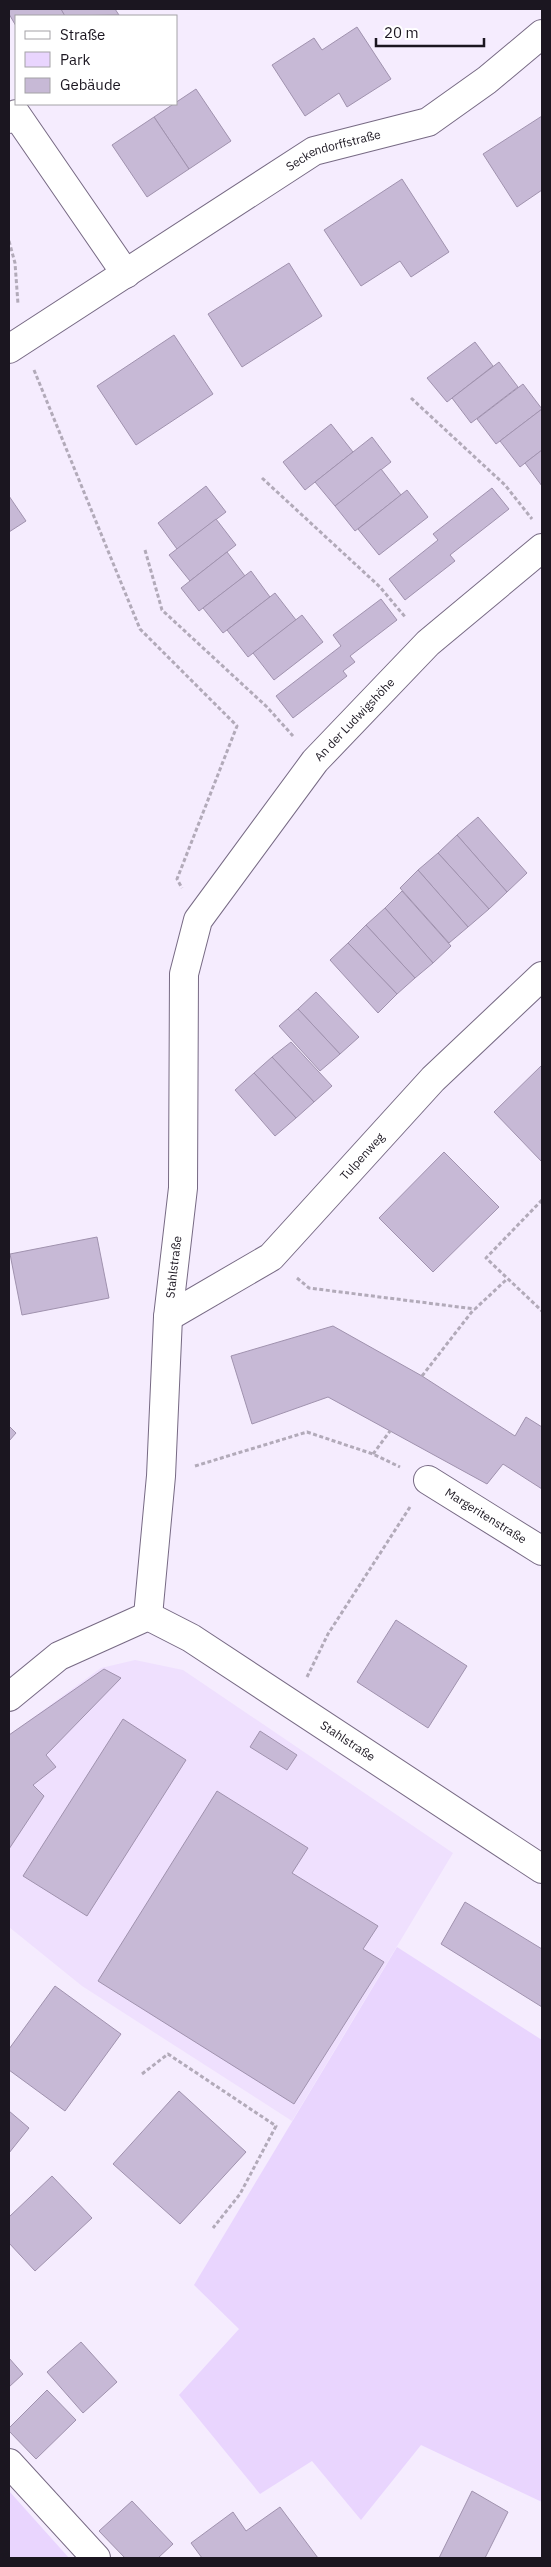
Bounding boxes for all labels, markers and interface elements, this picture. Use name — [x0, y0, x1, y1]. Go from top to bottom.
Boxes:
legend — [15, 15, 178, 105]
scale bar — [376, 15, 484, 47]
text: 20 m — [384, 23, 419, 42]
text: Straße — [60, 25, 105, 44]
text: Park — [60, 50, 90, 69]
text: Gebäude — [60, 75, 121, 94]
street label: Seckendorffstraße — [283, 126, 382, 174]
street label: An der Ludwigshöhe — [311, 674, 398, 764]
street label: Tulpenweg — [337, 1129, 388, 1183]
street label: Stahlstraße — [162, 1235, 184, 1299]
street label: Margeritenstraße — [442, 1485, 530, 1547]
street label: Stahlstraße — [318, 1717, 379, 1764]

